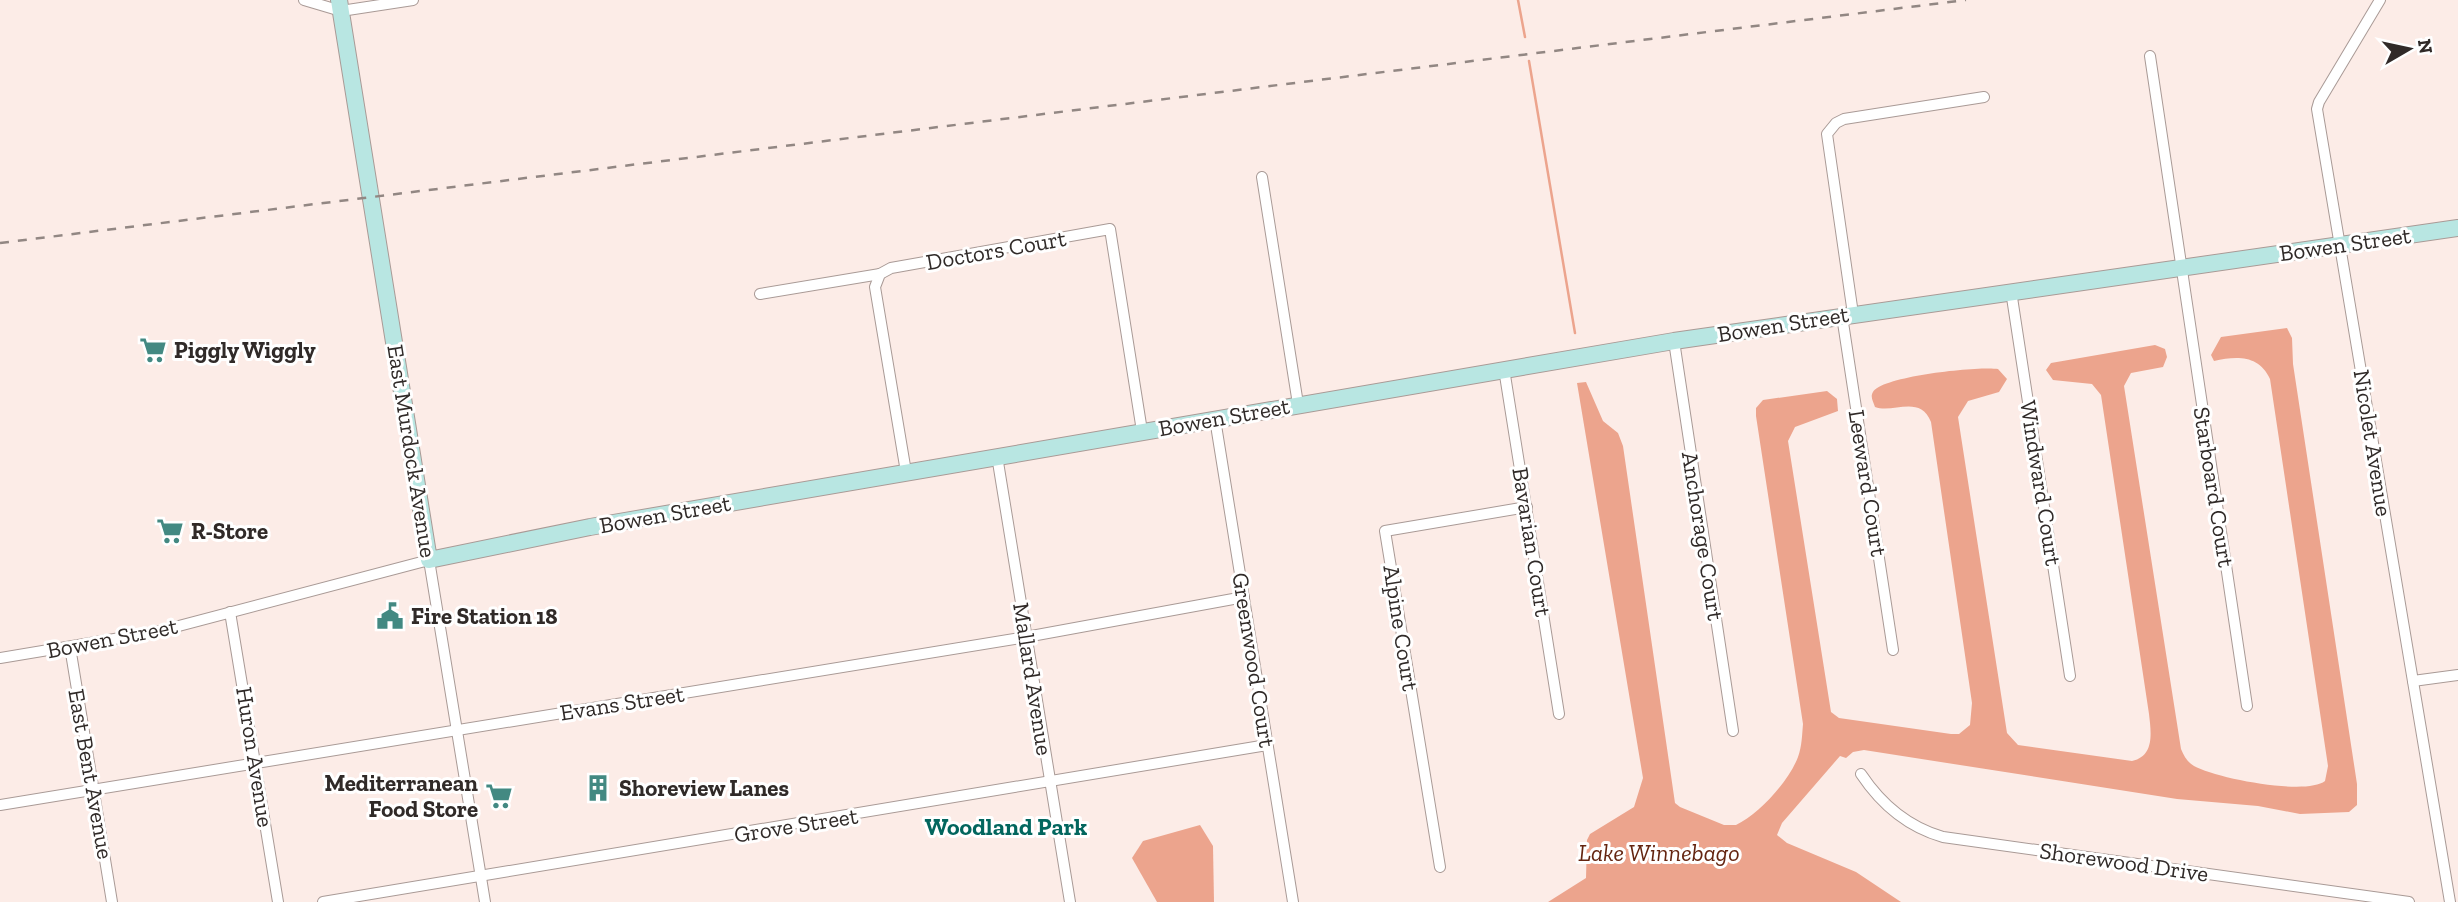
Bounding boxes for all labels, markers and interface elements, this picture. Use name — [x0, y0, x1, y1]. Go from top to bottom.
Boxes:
north arrow — [2374, 14, 2444, 84]
text: N — [2413, 37, 2438, 55]
street label: Bowen Street — [2277, 221, 2413, 267]
street label: Doctors Court — [924, 224, 1069, 276]
street label: Bowen Street — [1715, 300, 1851, 348]
supermarket icon: Piggly Wiggly — [138, 335, 168, 365]
place label: Piggly Wiggly — [174, 336, 317, 364]
street label: East Murdock Avenue — [381, 343, 443, 559]
street label: Nicolet Avenue — [2348, 368, 2398, 518]
street label: Bowen Street — [1156, 392, 1292, 442]
street label: Windward Court — [2014, 398, 2068, 568]
street label: Starboard Court — [2187, 405, 2241, 570]
street label: Leeward Court — [1843, 408, 1893, 559]
street label: Anchorage Court — [1676, 450, 1730, 623]
street label: Bavarian Court — [1506, 465, 1558, 619]
street label: Bowen Street — [597, 489, 733, 539]
supermarket icon: R-Store — [155, 516, 185, 546]
place label: R-Store — [191, 517, 268, 545]
street label: Alpine Court — [1377, 563, 1425, 693]
street label: Greenwood Court — [1226, 571, 1282, 750]
public building icon: Fire Station 18 — [375, 601, 405, 631]
street label: Mallard Avenue — [1007, 601, 1059, 757]
place label: Fire Station 18 — [411, 602, 558, 630]
street label: Bowen Street — [44, 612, 180, 664]
street label: Evans Street — [558, 679, 687, 727]
street label: Huron Avenue — [230, 685, 280, 829]
street label: East Bent Avenue — [62, 687, 120, 861]
place label: Mediterranean Food Store — [324, 769, 478, 823]
building icon: Shoreview Lanes — [583, 773, 613, 803]
place label: Shoreview Lanes — [619, 774, 789, 802]
supermarket icon: Mediterranean Food Store — [484, 781, 514, 811]
street label: Grove Street — [732, 801, 860, 849]
district label: Woodland Park — [925, 812, 1087, 841]
street label: Shorewood Drive — [2038, 836, 2210, 888]
water label: Lake Winnebago — [1578, 838, 1740, 867]

